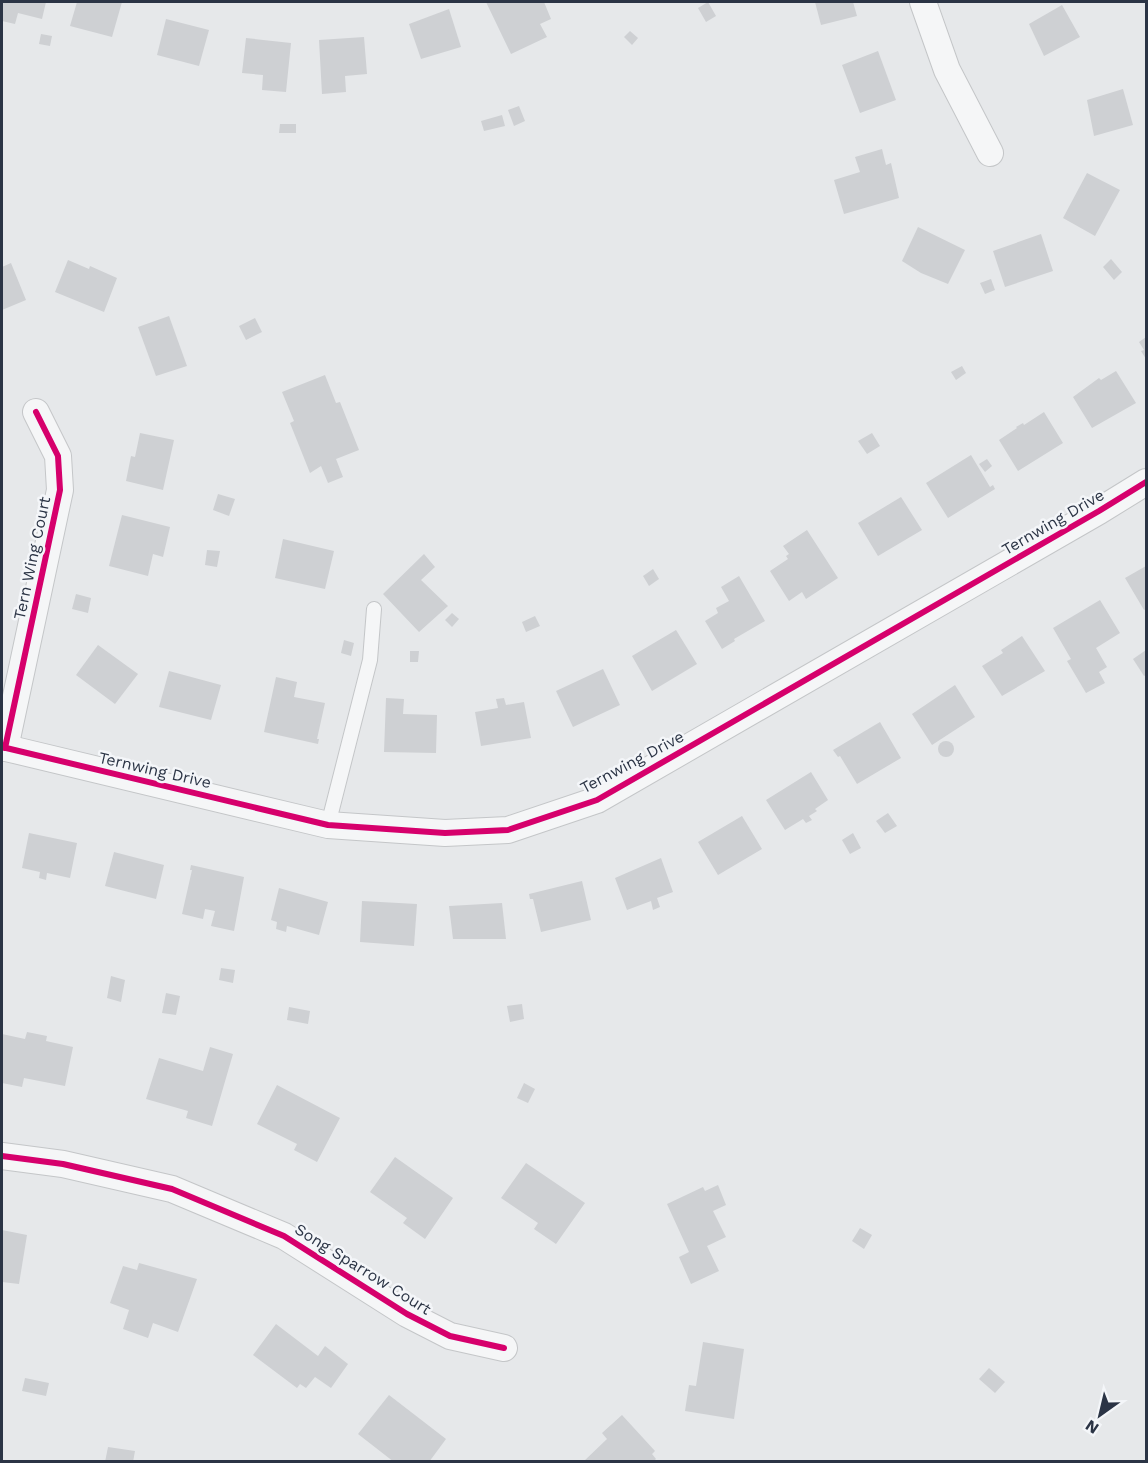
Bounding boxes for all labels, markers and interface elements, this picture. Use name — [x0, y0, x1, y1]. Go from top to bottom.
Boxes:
street label: Ternwing Drive — [999, 485, 1107, 559]
street label: Tern Wing Court — [10, 494, 54, 621]
street label: Ternwing Drive — [577, 727, 687, 797]
street label: Ternwing Drive — [97, 748, 213, 792]
street label: Song Sparrow Court — [291, 1219, 435, 1319]
north arrow — [1070, 1385, 1130, 1445]
text: N — [1082, 1416, 1102, 1438]

